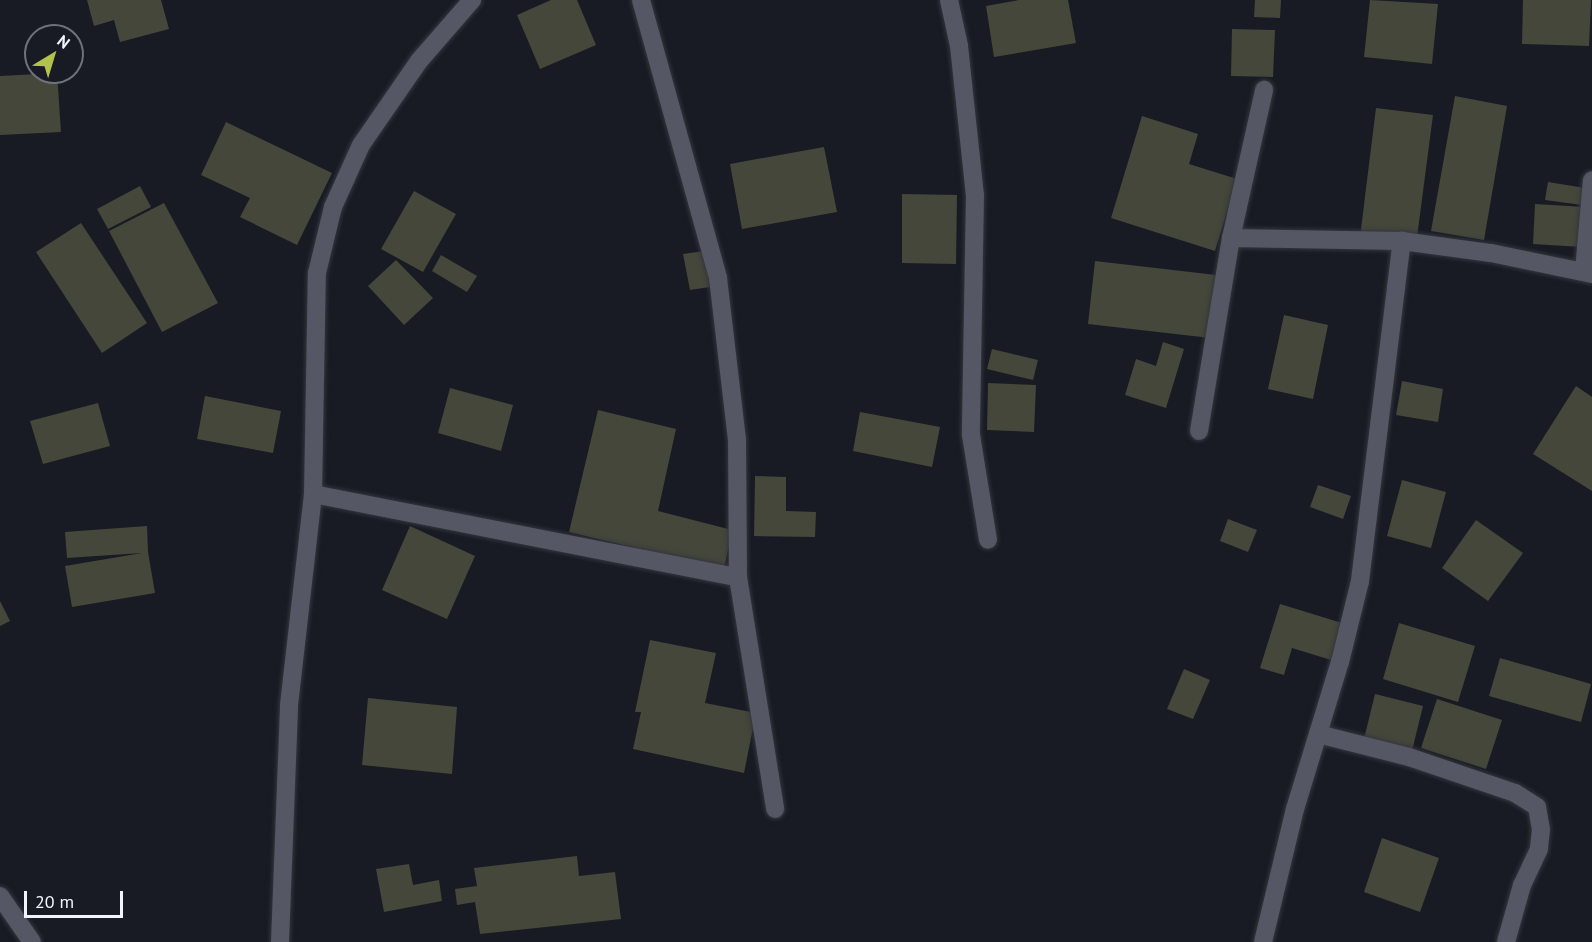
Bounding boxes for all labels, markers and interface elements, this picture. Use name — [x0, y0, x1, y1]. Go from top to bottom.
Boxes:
north arrow — [24, 24, 84, 84]
text: N — [54, 30, 74, 53]
scale bar — [27, 879, 126, 917]
text: 20 m — [35, 890, 74, 913]

